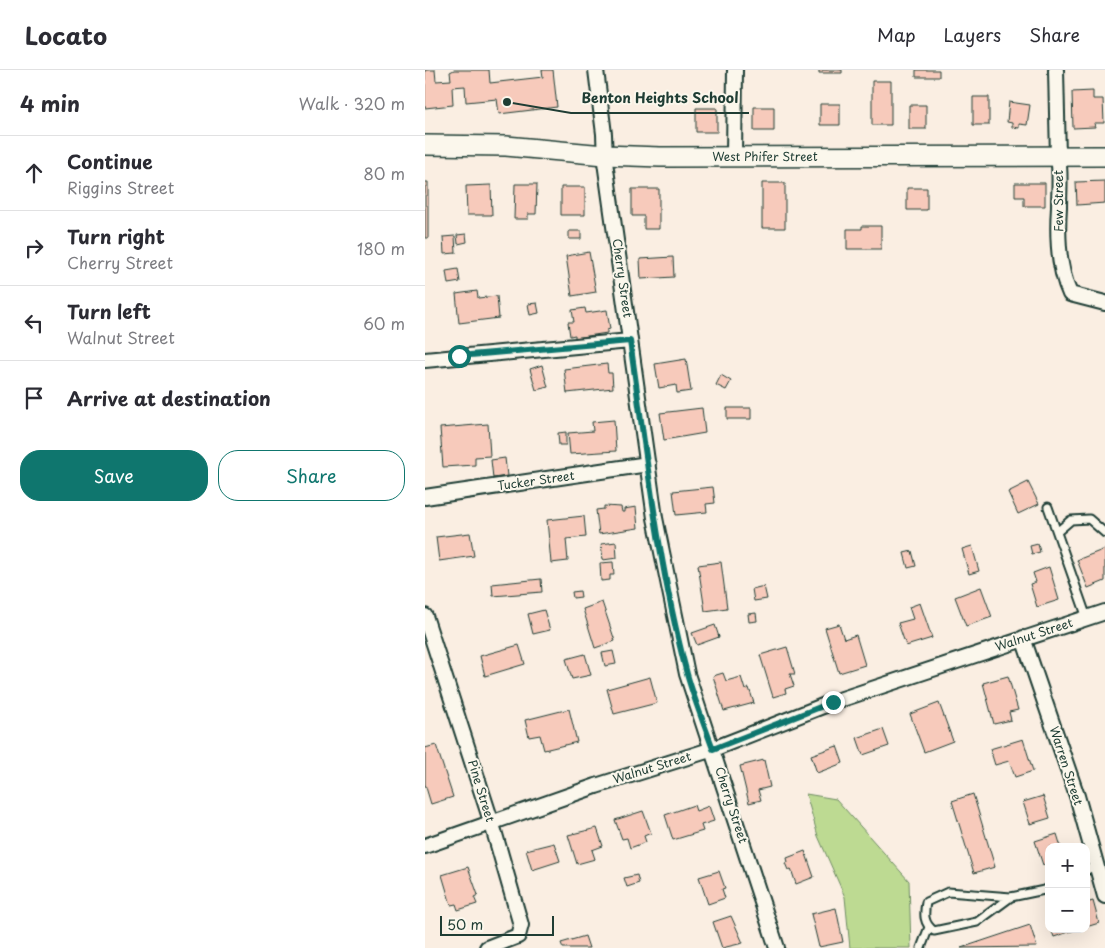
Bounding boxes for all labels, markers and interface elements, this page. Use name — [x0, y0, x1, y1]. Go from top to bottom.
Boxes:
text: Locato — [25, 17, 107, 53]
text: Map — [877, 21, 916, 48]
text: Layers — [944, 21, 1001, 48]
text: Share — [1029, 21, 1080, 48]
callout: Benton Heights School — [571, 84, 749, 113]
text: 4 min — [20, 87, 80, 119]
text: Benton Heights School — [582, 87, 738, 108]
text: Walk · 320 m — [299, 91, 405, 115]
text: Continue — [67, 147, 153, 175]
street label: West Phifer Street — [712, 147, 818, 165]
icon: ahead — [20, 159, 48, 187]
text: 80 m — [363, 161, 405, 185]
street label: Few Street — [1049, 170, 1067, 232]
text: Riggins Street — [67, 175, 174, 199]
text: Turn right — [67, 222, 165, 250]
icon: right — [20, 234, 48, 262]
text: 180 m — [357, 236, 405, 260]
street label: Cherry Street — [609, 237, 637, 319]
text: Cherry Street — [67, 250, 173, 274]
text: Turn left — [67, 297, 151, 325]
icon: left — [20, 309, 48, 337]
text: 60 m — [363, 311, 405, 335]
text: Walnut Street — [67, 325, 175, 349]
route start — [448, 345, 471, 368]
icon: arrive — [20, 384, 48, 412]
text: Arrive at destination — [67, 384, 271, 412]
button: Save — [20, 450, 208, 501]
button: Share — [218, 450, 405, 501]
street label: Tucker Street — [496, 466, 576, 494]
street label: Walnut Street — [992, 613, 1075, 655]
route end — [822, 691, 845, 714]
street label: Warren Street — [1046, 724, 1088, 808]
street label: Walnut Street — [610, 747, 693, 787]
street label: Pine Street — [464, 757, 500, 824]
street label: Cherry Street — [711, 764, 753, 845]
map controls — [1045, 843, 1090, 933]
button: + — [1045, 843, 1090, 888]
button: − — [1045, 888, 1090, 933]
scale bar — [440, 913, 554, 936]
text: 50 m — [447, 914, 483, 935]

